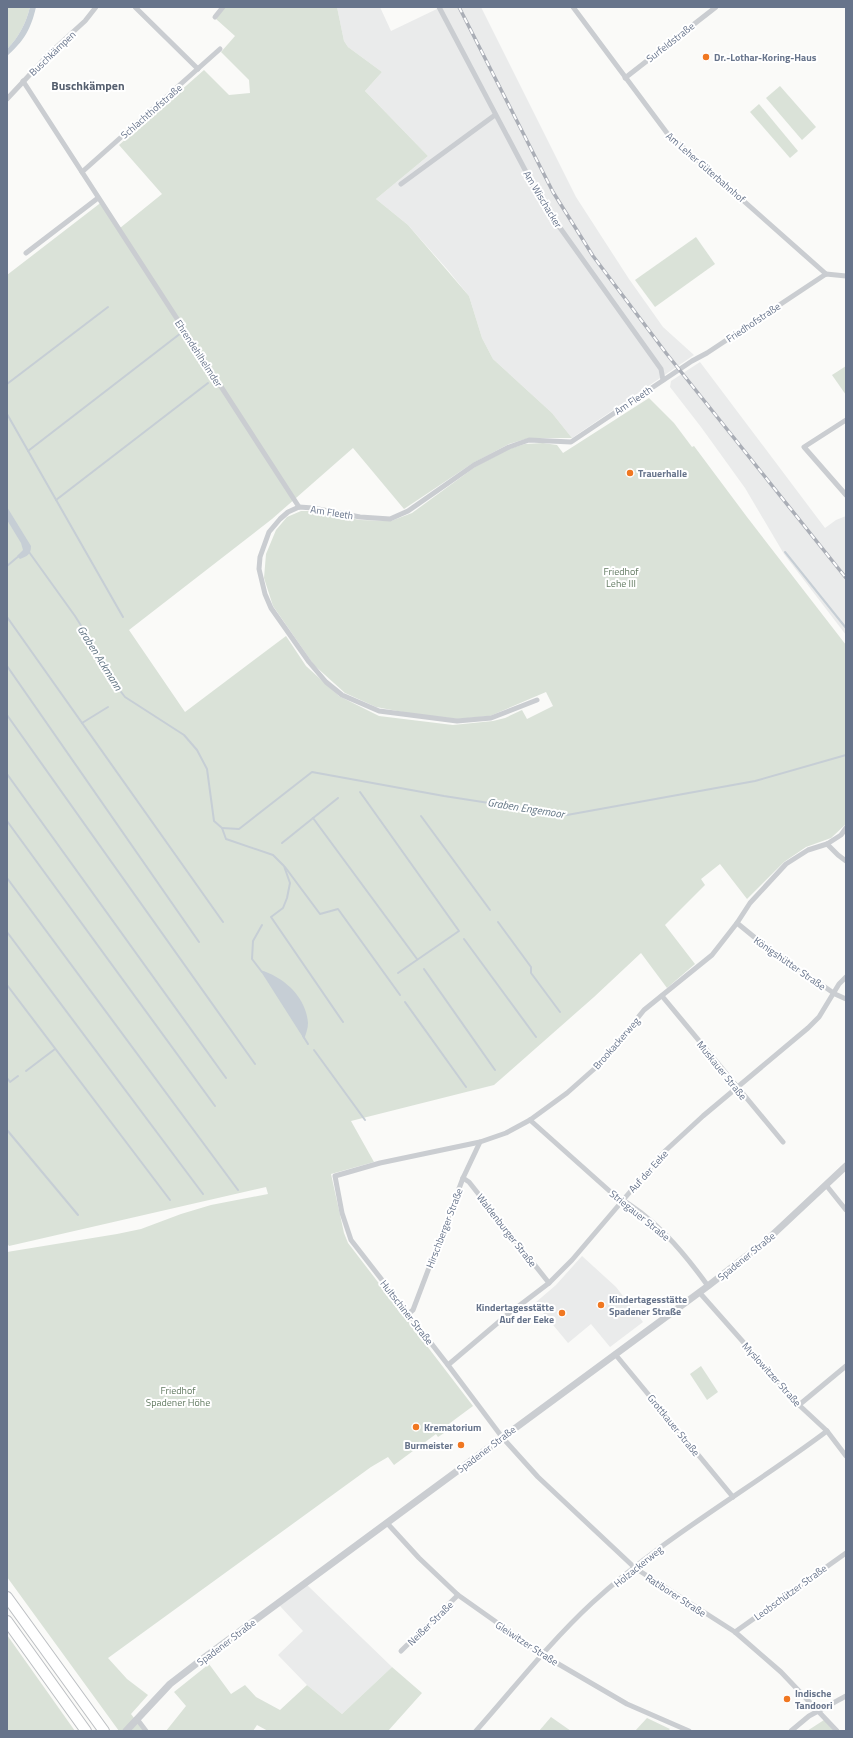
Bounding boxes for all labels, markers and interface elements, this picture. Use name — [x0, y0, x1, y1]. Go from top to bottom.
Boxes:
street label: Surfeldstraße — [643, 19, 698, 66]
street label: Buschkämpen — [26, 27, 79, 79]
place label: Dr.-Lothar-Koring-Haus — [714, 50, 817, 65]
marker: Dr.-Lothar-Koring-Haus — [701, 52, 711, 62]
district label: Buschkämpen — [51, 76, 125, 95]
street label: Schlachthofstraße — [117, 80, 185, 142]
street label: Am Leher Güterbahnhof — [663, 129, 749, 207]
street label: Am Wischacker — [520, 168, 566, 231]
street label: Friedhofstraße — [723, 299, 783, 346]
street label: Ehrendehlhelmder — [171, 317, 226, 390]
street label: Am Fleeth — [611, 382, 655, 419]
place label: Trauerhalle — [638, 466, 687, 481]
marker: Trauerhalle — [625, 468, 635, 478]
street label: Am Fleeth — [309, 502, 354, 523]
park label: Friedhof Lehe III — [604, 564, 639, 591]
water label: Graben Ackmann — [74, 622, 127, 694]
water label: Graben Engemoor — [486, 794, 567, 822]
street label: Königshütter Straße — [751, 933, 829, 994]
street label: Brookackerweg — [589, 1014, 643, 1073]
street label: Muskauer Straße — [693, 1038, 750, 1103]
street label: Auf der Eeke — [625, 1147, 672, 1196]
street label: Hirschberger Straße — [422, 1186, 467, 1270]
street label: Striegauer Straße — [606, 1186, 673, 1244]
street label: Waldenburger Straße — [473, 1190, 540, 1270]
street label: Spadener Straße — [714, 1228, 778, 1284]
street label: Hultschiner Straße — [376, 1277, 437, 1348]
place label: Kindertagesstätte Spadener Straße — [609, 1292, 687, 1319]
place label: Kindertagesstätte Auf der Eeke — [476, 1300, 554, 1327]
marker: Kindertagesstätte Spadener Straße — [596, 1300, 606, 1310]
marker: Kindertagesstätte Auf der Eeke — [557, 1308, 567, 1318]
street label: Myslowitzer Straße — [739, 1339, 805, 1410]
park label: Friedhof Spadener Höhe — [146, 1383, 210, 1410]
street label: Grottkauer Straße — [644, 1391, 703, 1459]
place label: Krematorium — [424, 1420, 481, 1435]
marker: Krematorium — [411, 1422, 421, 1432]
street label: Spadener Straße — [454, 1422, 519, 1477]
place label: Burmeister — [404, 1438, 453, 1453]
marker: Burmeister — [456, 1440, 466, 1450]
street label: Holzackerweg — [611, 1542, 666, 1591]
street label: Leobschützer Straße — [751, 1561, 830, 1624]
street label: Ratiborer Straße — [642, 1570, 709, 1621]
street label: Neißer Straße — [404, 1598, 457, 1649]
street label: Spadener Straße — [194, 1615, 259, 1670]
street label: Gleiwitzer Straße — [492, 1617, 561, 1669]
place label: Indische Tandoori — [795, 1686, 833, 1713]
marker: Indische Tandoori — [782, 1694, 792, 1704]

